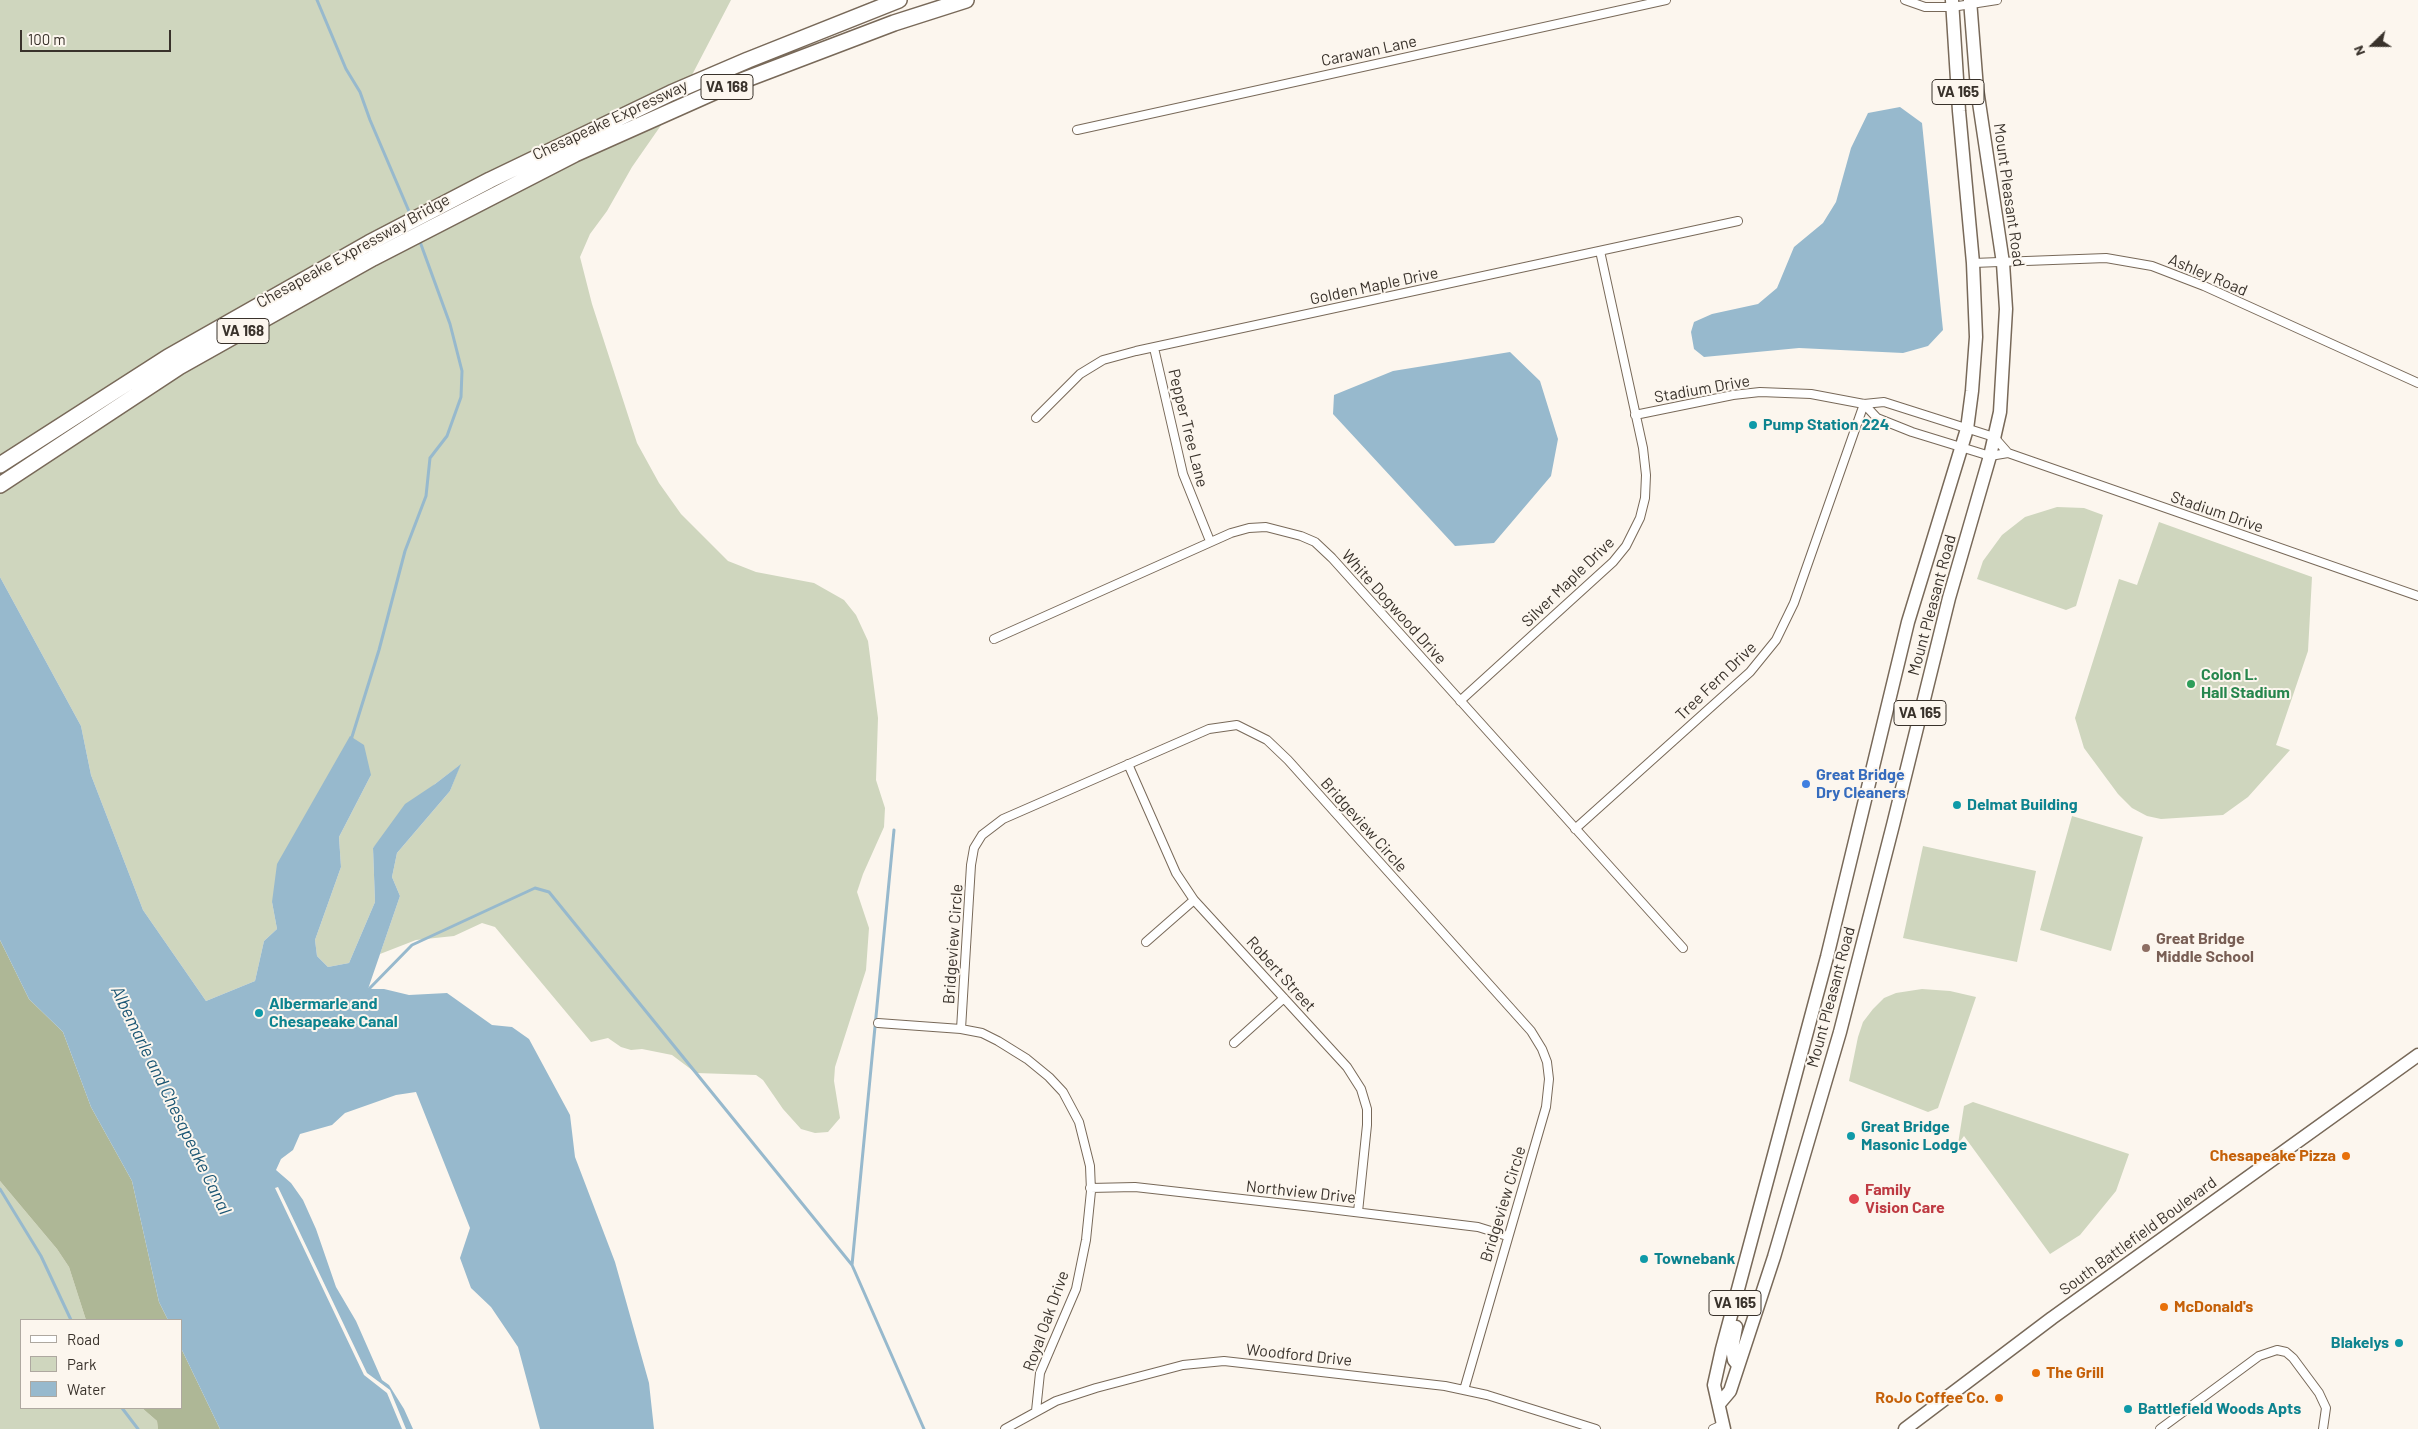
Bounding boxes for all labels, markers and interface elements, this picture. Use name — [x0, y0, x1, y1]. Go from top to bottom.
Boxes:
scale bar — [22, 20, 174, 52]
north arrow — [2348, 20, 2398, 70]
text: 100 m — [28, 30, 66, 48]
street label: Carawan Lane — [1319, 31, 1419, 71]
text: N — [2349, 43, 2368, 58]
road number: VA 168 — [701, 74, 753, 100]
street label: Chesapeake Expressway — [529, 76, 691, 164]
road number: VA 165 — [1932, 80, 1984, 104]
street label: Mount Pleasant Road — [1989, 122, 2029, 268]
street label: Chesapeake Expressway Bridge — [253, 190, 453, 312]
street label: Ashley Road — [2166, 250, 2250, 300]
street label: Golden Maple Drive — [1308, 263, 1440, 309]
road number: VA 168 — [217, 318, 269, 344]
street label: Pepper Tree Lane — [1164, 367, 1212, 489]
street label: Stadium Drive — [1653, 371, 1751, 407]
place label: Pump Station 224 — [1763, 415, 1889, 435]
marker: Pump Station 224 — [1747, 419, 1759, 431]
street label: Stadium Drive — [2168, 487, 2266, 537]
street label: Mount Pleasant Road — [1904, 532, 1960, 678]
street label: Silver Maple Drive — [1518, 533, 1618, 631]
street label: White Dogwood Drive — [1338, 546, 1450, 668]
street label: Tree Fern Drive — [1672, 638, 1760, 724]
place label: Colon L. Hall Stadium — [2201, 665, 2290, 703]
marker: Colon L. Hall Stadium — [2185, 678, 2197, 690]
road number: VA 165 — [1894, 700, 1946, 726]
place label: Great Bridge Dry Cleaners — [1816, 765, 1906, 803]
street label: Bridgeview Circle — [1317, 774, 1411, 876]
marker: Great Bridge Dry Cleaners — [1800, 778, 1812, 790]
place label: Delmat Building — [1967, 795, 2078, 815]
marker: Delmat Building — [1951, 799, 1963, 811]
street label: Bridgeview Circle — [939, 883, 967, 1005]
street label: Mount Pleasant Road — [1803, 924, 1859, 1070]
place label: Great Bridge Middle School — [2156, 929, 2254, 967]
street label: Robert Street — [1242, 933, 1320, 1015]
marker: Great Bridge Middle School — [2140, 942, 2152, 954]
water label: Albemarle and Chesapeake Canal — [106, 982, 236, 1218]
place label: Albermarle and Chesapeake Canal — [269, 994, 398, 1032]
marker: Albermarle and Chesapeake Canal — [253, 1007, 265, 1019]
place label: Great Bridge Masonic Lodge — [1861, 1117, 1967, 1155]
marker: Great Bridge Masonic Lodge — [1845, 1130, 1857, 1142]
street label: Bridgeview Circle — [1476, 1144, 1530, 1264]
place label: Chesapeake Pizza — [2210, 1146, 2336, 1166]
marker: Chesapeake Pizza — [2340, 1150, 2352, 1162]
street label: South Battlefield Boulevard — [2056, 1173, 2220, 1299]
street label: Northview Drive — [1245, 1177, 1357, 1207]
place label: Family Vision Care — [1865, 1180, 1945, 1218]
marker: Family Vision Care — [1847, 1192, 1861, 1206]
place label: Townebank — [1654, 1249, 1735, 1269]
marker: Townebank — [1638, 1253, 1650, 1265]
street label: Royal Oak Drive — [1019, 1268, 1073, 1374]
road number: VA 165 — [1709, 1290, 1761, 1316]
place label: McDonald's — [2174, 1297, 2253, 1317]
marker: McDonald's — [2158, 1301, 2170, 1313]
legend — [20, 1319, 182, 1409]
text: Road — [67, 1330, 100, 1348]
place label: Blakelys — [2331, 1333, 2389, 1353]
marker: Blakelys — [2393, 1337, 2405, 1349]
street label: Woodford Drive — [1245, 1340, 1353, 1370]
text: Park — [67, 1355, 96, 1373]
place label: The Grill — [2046, 1363, 2104, 1383]
marker: The Grill — [2030, 1367, 2042, 1379]
text: Water — [67, 1380, 106, 1398]
place label: RoJo Coffee Co. — [1875, 1388, 1989, 1408]
marker: RoJo Coffee Co. — [1993, 1392, 2005, 1404]
place label: Battlefield Woods Apts — [2138, 1399, 2301, 1419]
marker: Battlefield Woods Apts — [2122, 1403, 2134, 1415]

